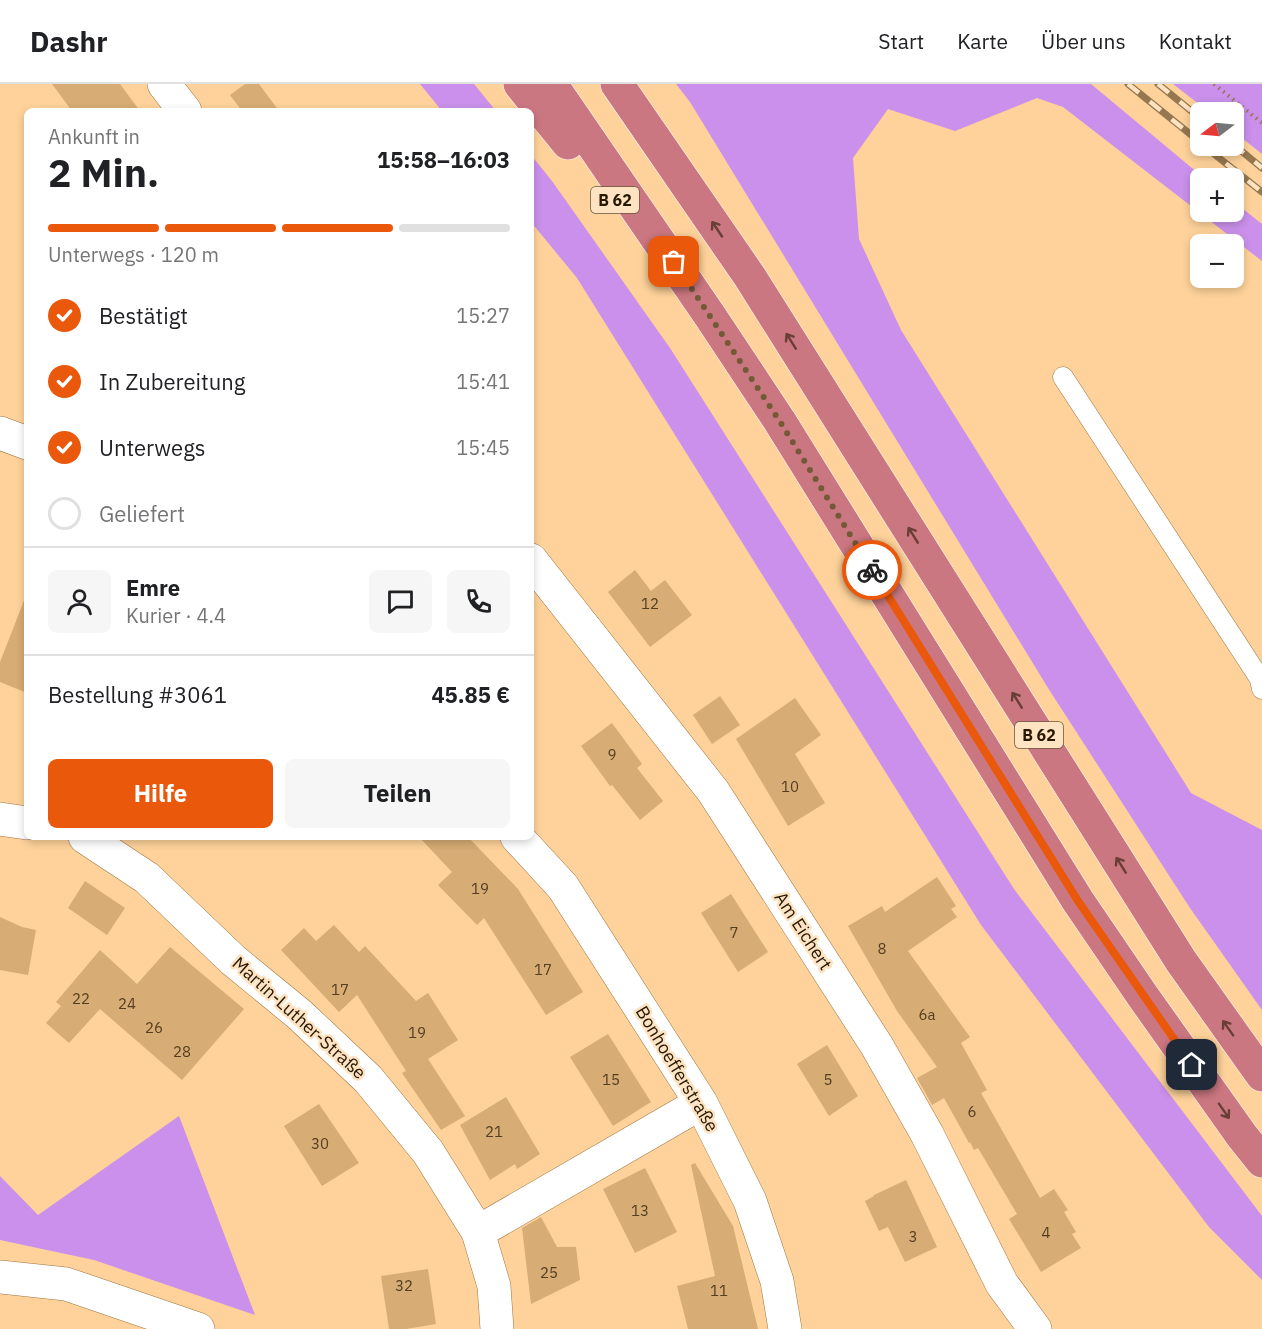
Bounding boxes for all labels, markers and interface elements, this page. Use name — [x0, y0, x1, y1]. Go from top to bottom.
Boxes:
text: Dashr — [30, 23, 108, 60]
text: Start — [878, 27, 924, 55]
text: Karte — [957, 27, 1008, 55]
text: Über uns — [1041, 27, 1126, 55]
text: Kontakt — [1159, 27, 1232, 55]
north arrow — [1190, 102, 1244, 156]
map controls — [1190, 102, 1244, 288]
text: Ankunft in — [48, 123, 140, 150]
text: 15:58–16:03 — [377, 145, 510, 174]
text: 2 Min. — [48, 147, 159, 198]
button: + — [1190, 168, 1244, 222]
road number: B 62 — [591, 187, 639, 213]
one-way arrow — [711, 222, 723, 238]
button: − — [1190, 234, 1244, 288]
pin — [648, 236, 699, 287]
text: Unterwegs · 120 m — [48, 241, 219, 268]
icon: bag — [657, 245, 690, 278]
icon: check — [48, 299, 81, 332]
text: Bestätigt — [99, 301, 188, 330]
text: 15:27 — [456, 302, 510, 329]
one-way arrow — [784, 333, 796, 350]
icon: check — [48, 365, 81, 398]
text: In Zubereitung — [99, 367, 245, 396]
text: 15:41 — [456, 368, 510, 395]
icon: check — [48, 431, 81, 464]
text: Unterwegs — [99, 433, 206, 462]
text: 15:45 — [456, 434, 510, 461]
text: Geliefert — [99, 499, 185, 528]
one-way arrow — [907, 527, 919, 544]
courier — [842, 540, 902, 600]
icon: bike — [856, 554, 889, 587]
button: person — [48, 570, 111, 633]
button: chat — [369, 570, 432, 633]
button: phone — [447, 570, 510, 633]
text: Emre — [126, 573, 180, 602]
house number: 12 — [641, 594, 659, 613]
text: Kurier · 4.4 — [126, 602, 226, 629]
text: Bestellung #3061 — [48, 680, 227, 709]
text: 45.85 € — [431, 680, 510, 709]
one-way arrow — [1010, 692, 1022, 709]
road number: B 62 — [1015, 722, 1063, 748]
house number: 9 — [607, 745, 617, 764]
button: Hilfe — [48, 759, 273, 828]
button: Teilen — [285, 759, 510, 828]
house number: 10 — [781, 777, 799, 796]
one-way arrow — [1114, 857, 1126, 874]
house number: 19 — [471, 879, 489, 898]
street label: Am Eichert — [770, 887, 837, 974]
house number: 7 — [729, 923, 739, 942]
house number: 8 — [877, 939, 887, 958]
street label: Martin-Luther-Straße — [228, 952, 371, 1084]
house number: 17 — [534, 960, 552, 979]
house number: 17 — [331, 980, 349, 999]
house number: 22 — [72, 989, 90, 1008]
house number: 24 — [118, 994, 136, 1013]
street label: Bonhoefferstraße — [631, 1002, 724, 1136]
house number: 6a — [918, 1005, 936, 1024]
house number: 26 — [145, 1018, 163, 1037]
one-way arrow — [1222, 1020, 1234, 1036]
house number: 19 — [408, 1023, 426, 1042]
pin — [1166, 1039, 1217, 1090]
house number: 28 — [173, 1042, 191, 1061]
icon: home — [1175, 1048, 1208, 1081]
house number: 15 — [602, 1070, 620, 1089]
house number: 5 — [823, 1070, 833, 1089]
house number: 6 — [967, 1102, 977, 1121]
one-way arrow — [1218, 1103, 1230, 1119]
house number: 21 — [485, 1122, 503, 1141]
house number: 30 — [311, 1134, 329, 1153]
house number: 13 — [631, 1201, 649, 1220]
house number: 4 — [1041, 1223, 1051, 1242]
house number: 3 — [908, 1227, 918, 1246]
house number: 25 — [540, 1263, 558, 1282]
house number: 32 — [395, 1276, 413, 1295]
house number: 11 — [710, 1281, 728, 1300]

